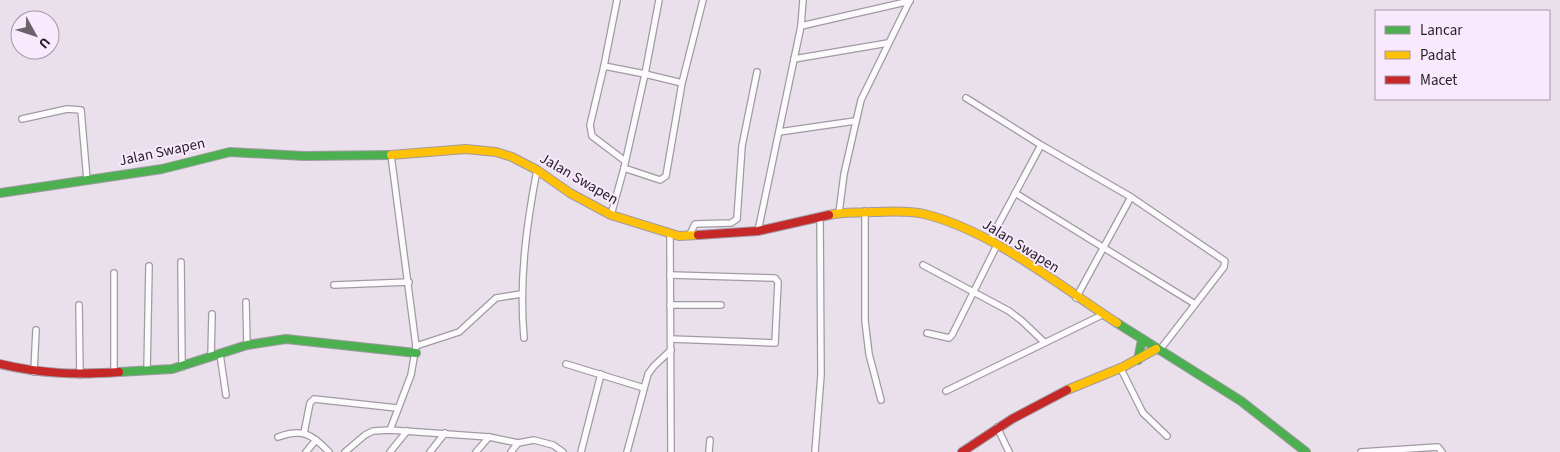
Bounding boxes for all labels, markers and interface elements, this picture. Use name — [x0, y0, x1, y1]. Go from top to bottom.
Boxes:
north arrow — [10, 10, 60, 60]
legend — [1375, 10, 1550, 100]
text: Lancar — [1420, 20, 1463, 41]
text: U — [34, 33, 55, 53]
text: Padat — [1420, 45, 1456, 66]
text: Macet — [1420, 70, 1457, 91]
street label: Jalan Swapen — [117, 133, 207, 171]
street label: Jalan Swapen — [536, 148, 622, 210]
street label: Jalan Swapen — [978, 214, 1064, 278]

